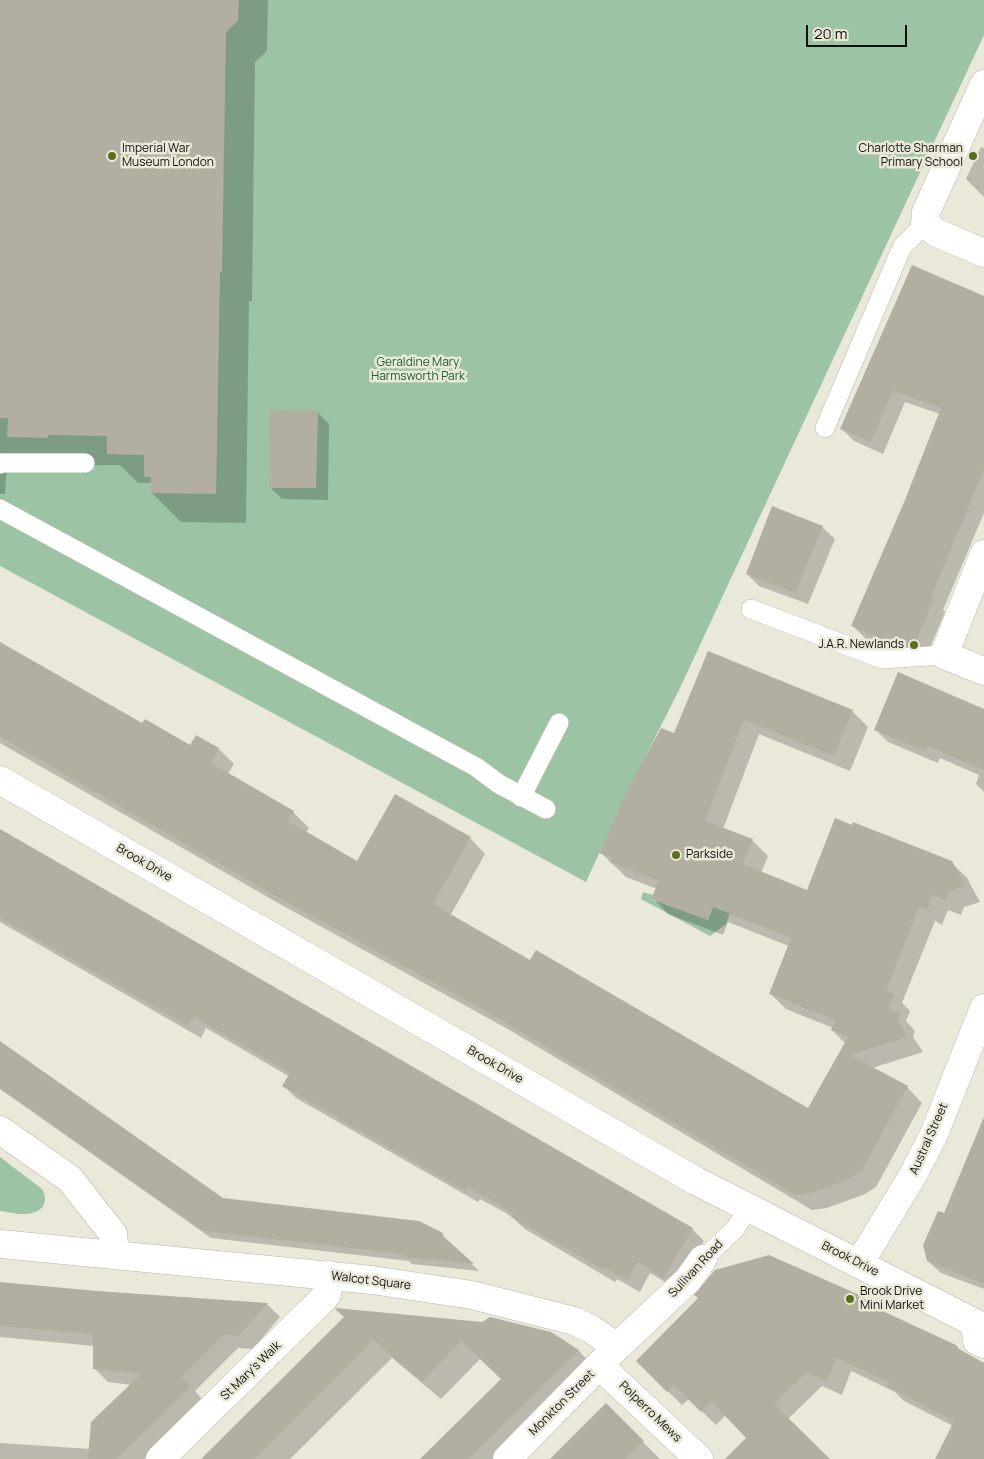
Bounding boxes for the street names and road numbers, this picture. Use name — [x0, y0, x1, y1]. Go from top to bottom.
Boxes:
street label: Brook Drive — [113, 841, 175, 885]
street label: Brook Drive — [464, 1043, 526, 1087]
street label: Austral Street — [907, 1101, 951, 1177]
street label: Sullivan Road — [666, 1237, 726, 1301]
street label: Brook Drive — [819, 1238, 881, 1280]
street label: Walcot Square — [330, 1269, 412, 1293]
street label: St Mary's Walk — [218, 1339, 284, 1403]
street label: Monkton Street — [526, 1367, 598, 1439]
street label: Polperro Mews — [616, 1379, 684, 1445]

